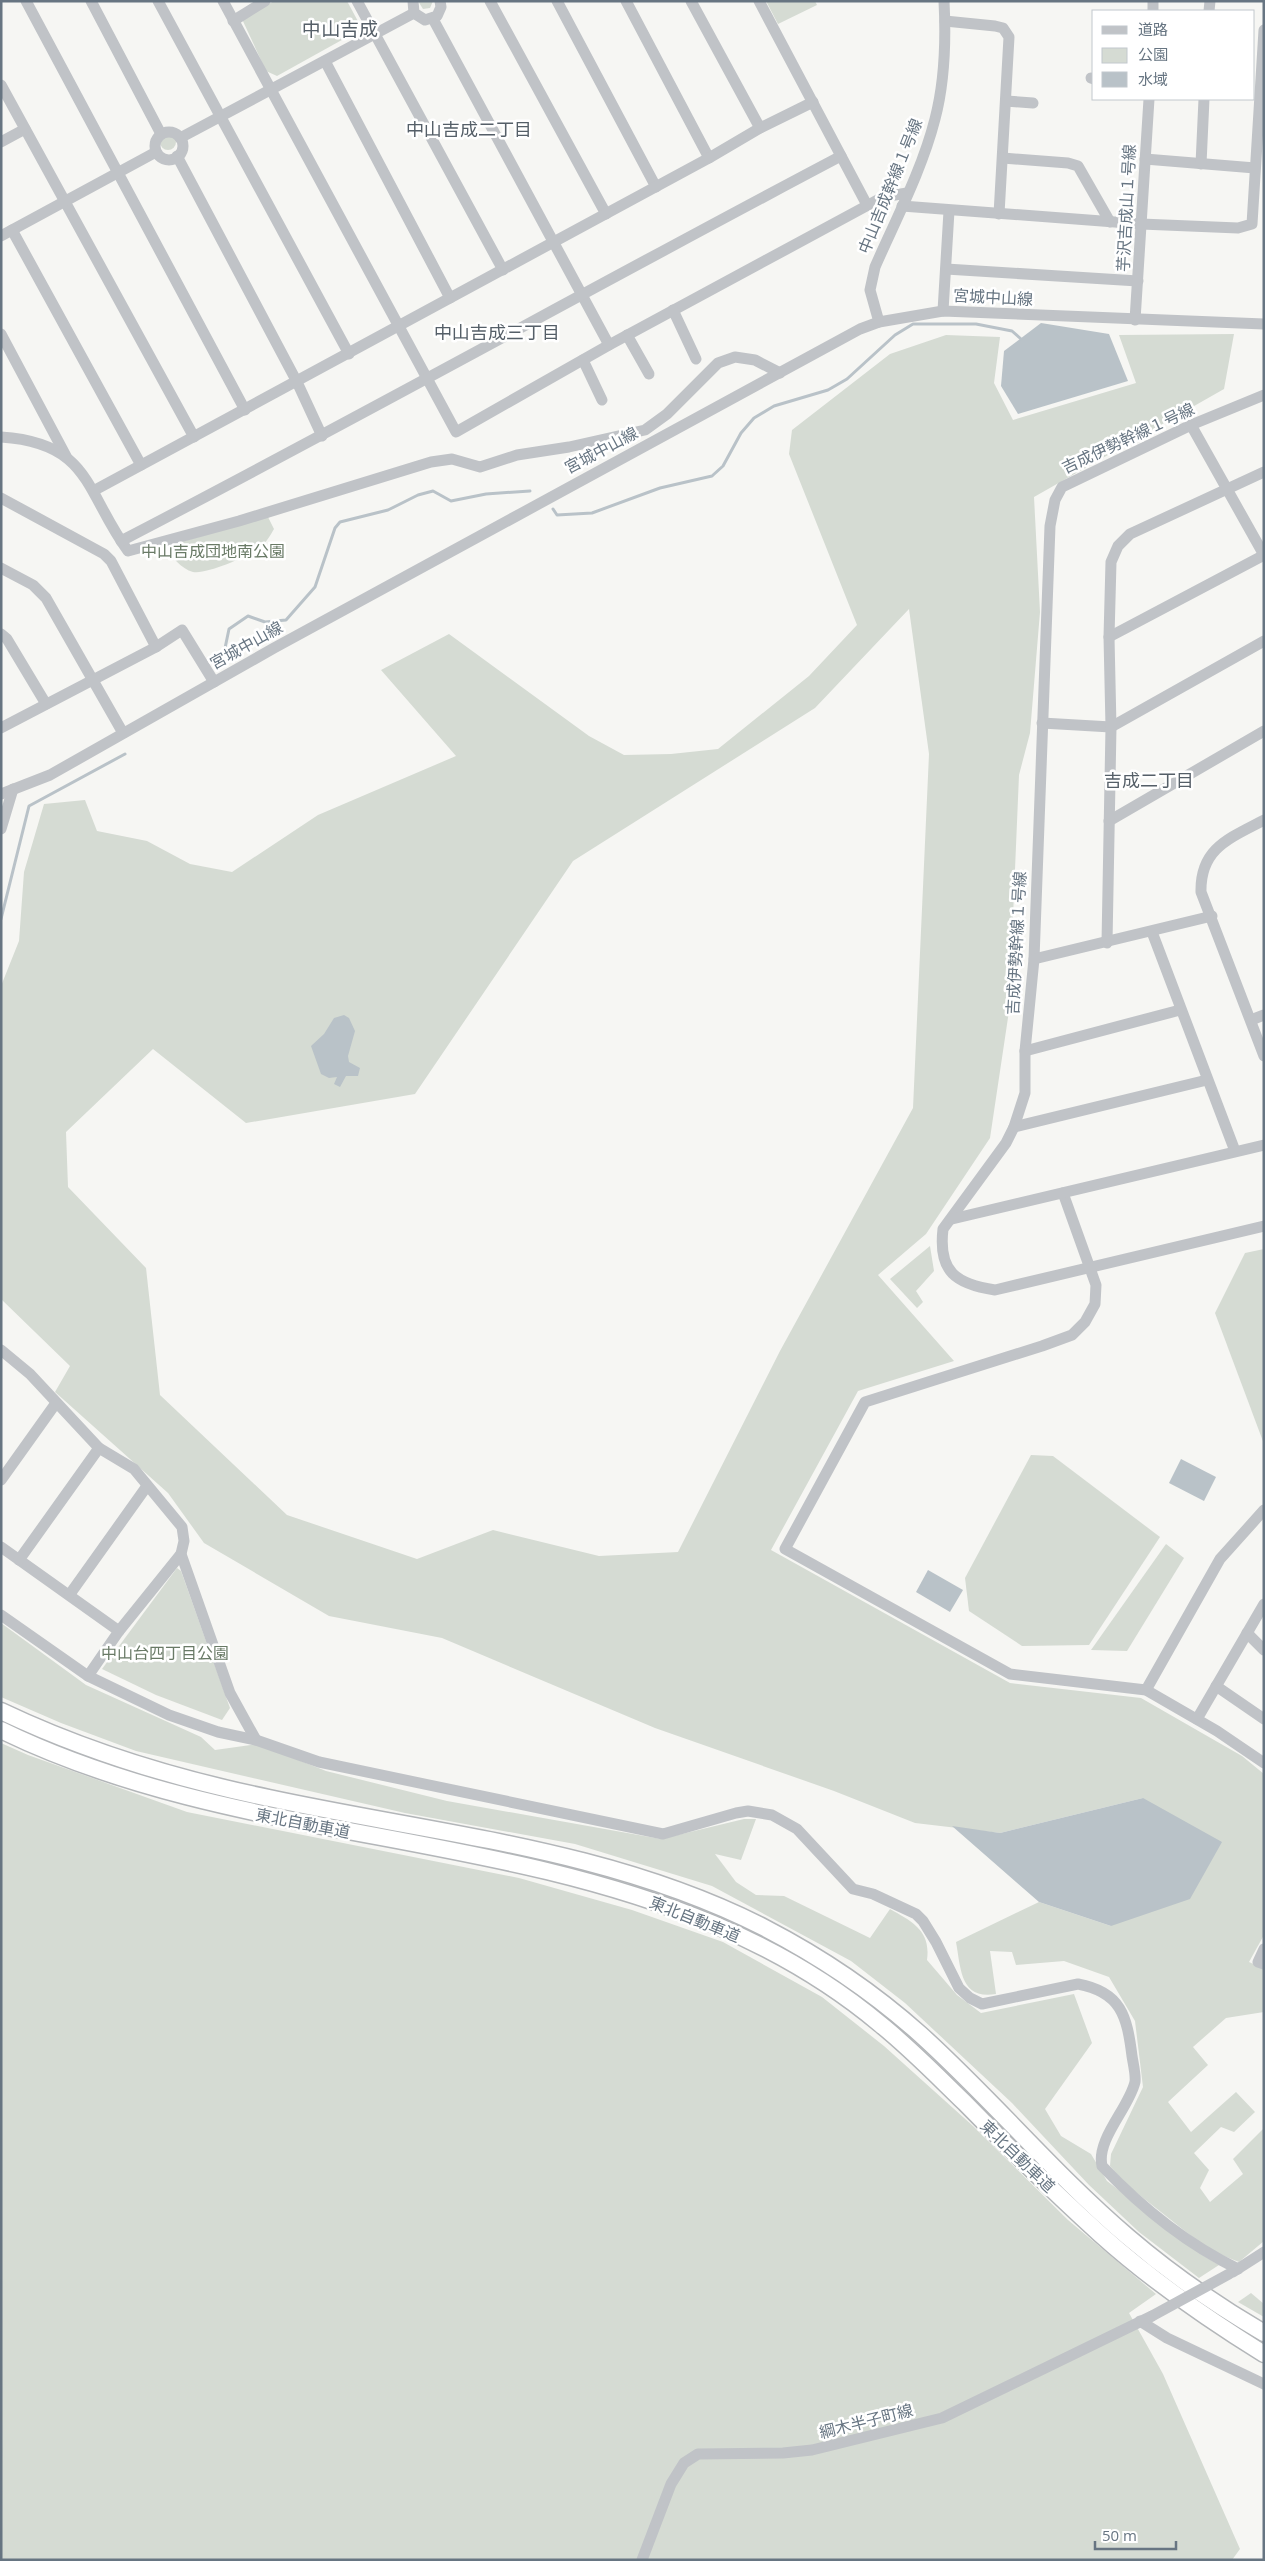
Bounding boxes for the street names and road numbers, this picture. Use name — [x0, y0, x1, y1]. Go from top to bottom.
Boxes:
street label: 中山吉成幹線１号線 — [853, 115, 927, 257]
street label: 芋沢吉成山１号線 — [1112, 144, 1140, 272]
street label: 宮城中山線 — [952, 284, 1034, 310]
street label: 吉成伊勢幹線１号線 — [1058, 398, 1198, 478]
street label: 宮城中山線 — [561, 422, 641, 478]
street label: 宮城中山線 — [206, 616, 286, 674]
street label: 吉成伊勢幹線１号線 — [1001, 871, 1031, 1015]
street label: 東北自動車道 — [254, 1803, 352, 1843]
street label: 東北自動車道 — [646, 1891, 744, 1947]
street label: 東北自動車道 — [976, 2115, 1060, 2197]
street label: 綱木半子町線 — [817, 2399, 915, 2443]

